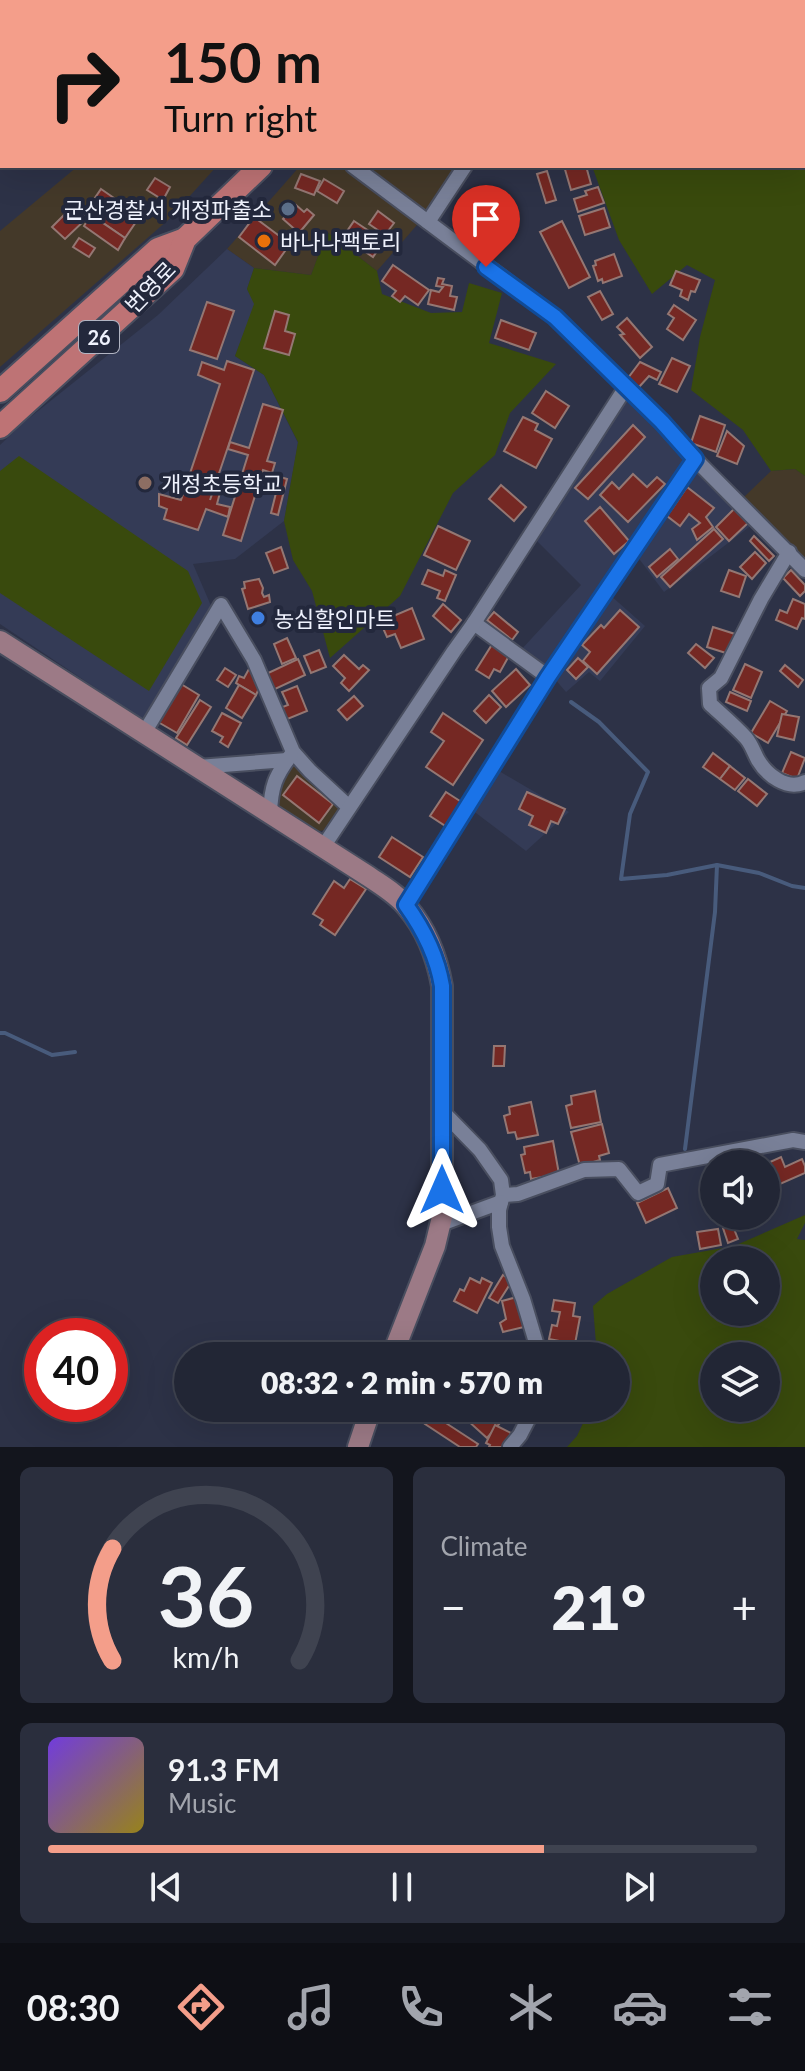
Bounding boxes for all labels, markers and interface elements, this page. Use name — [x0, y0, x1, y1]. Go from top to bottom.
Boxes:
text: 150 m — [164, 28, 322, 95]
icon: right — [32, 32, 136, 136]
text: Turn right — [164, 96, 317, 140]
pin — [452, 185, 520, 267]
place label: 군산경찰서 개정파출소 — [64, 196, 272, 223]
icon: arrive — [464, 197, 508, 241]
marker: 군산경찰서 개정파출소 — [279, 200, 297, 218]
place label: 바나나팩토리 — [280, 228, 401, 255]
marker: 바나나팩토리 — [255, 232, 273, 250]
street label: 번영로 — [119, 256, 181, 318]
road number: 26 — [79, 321, 119, 353]
place label: 개정초등학교 — [161, 470, 282, 497]
marker: 개정초등학교 — [136, 474, 154, 492]
place label: 농심할인마트 — [274, 605, 395, 632]
marker: 농심할인마트 — [249, 609, 267, 627]
position arrow — [400, 1148, 484, 1232]
map controls — [700, 1150, 780, 1422]
button: sound — [700, 1150, 780, 1230]
button: search — [700, 1246, 780, 1326]
speed limit sign: 40 — [24, 1318, 128, 1422]
button: layers — [700, 1342, 780, 1422]
text: 08:32 · 2 min · 570 m — [261, 1364, 543, 1400]
text: Climate — [441, 1530, 527, 1562]
text: 36 — [158, 1545, 255, 1645]
text: 21° — [551, 1571, 646, 1643]
text: − — [441, 1581, 466, 1633]
text: + — [731, 1581, 757, 1633]
text: km/h — [173, 1640, 240, 1674]
text: 91.3 FM — [168, 1751, 280, 1787]
text: Music — [168, 1787, 236, 1819]
icon: previous — [144, 1865, 188, 1909]
icon: pause — [380, 1865, 424, 1909]
icon: next — [617, 1865, 661, 1909]
icon: directions — [173, 1979, 229, 2035]
icon: music — [283, 1979, 339, 2035]
icon: phone — [393, 1979, 449, 2035]
icon: climate — [503, 1979, 559, 2035]
icon: car — [612, 1979, 668, 2035]
icon: filters — [722, 1979, 778, 2035]
text: 08:30 — [27, 1985, 120, 2029]

